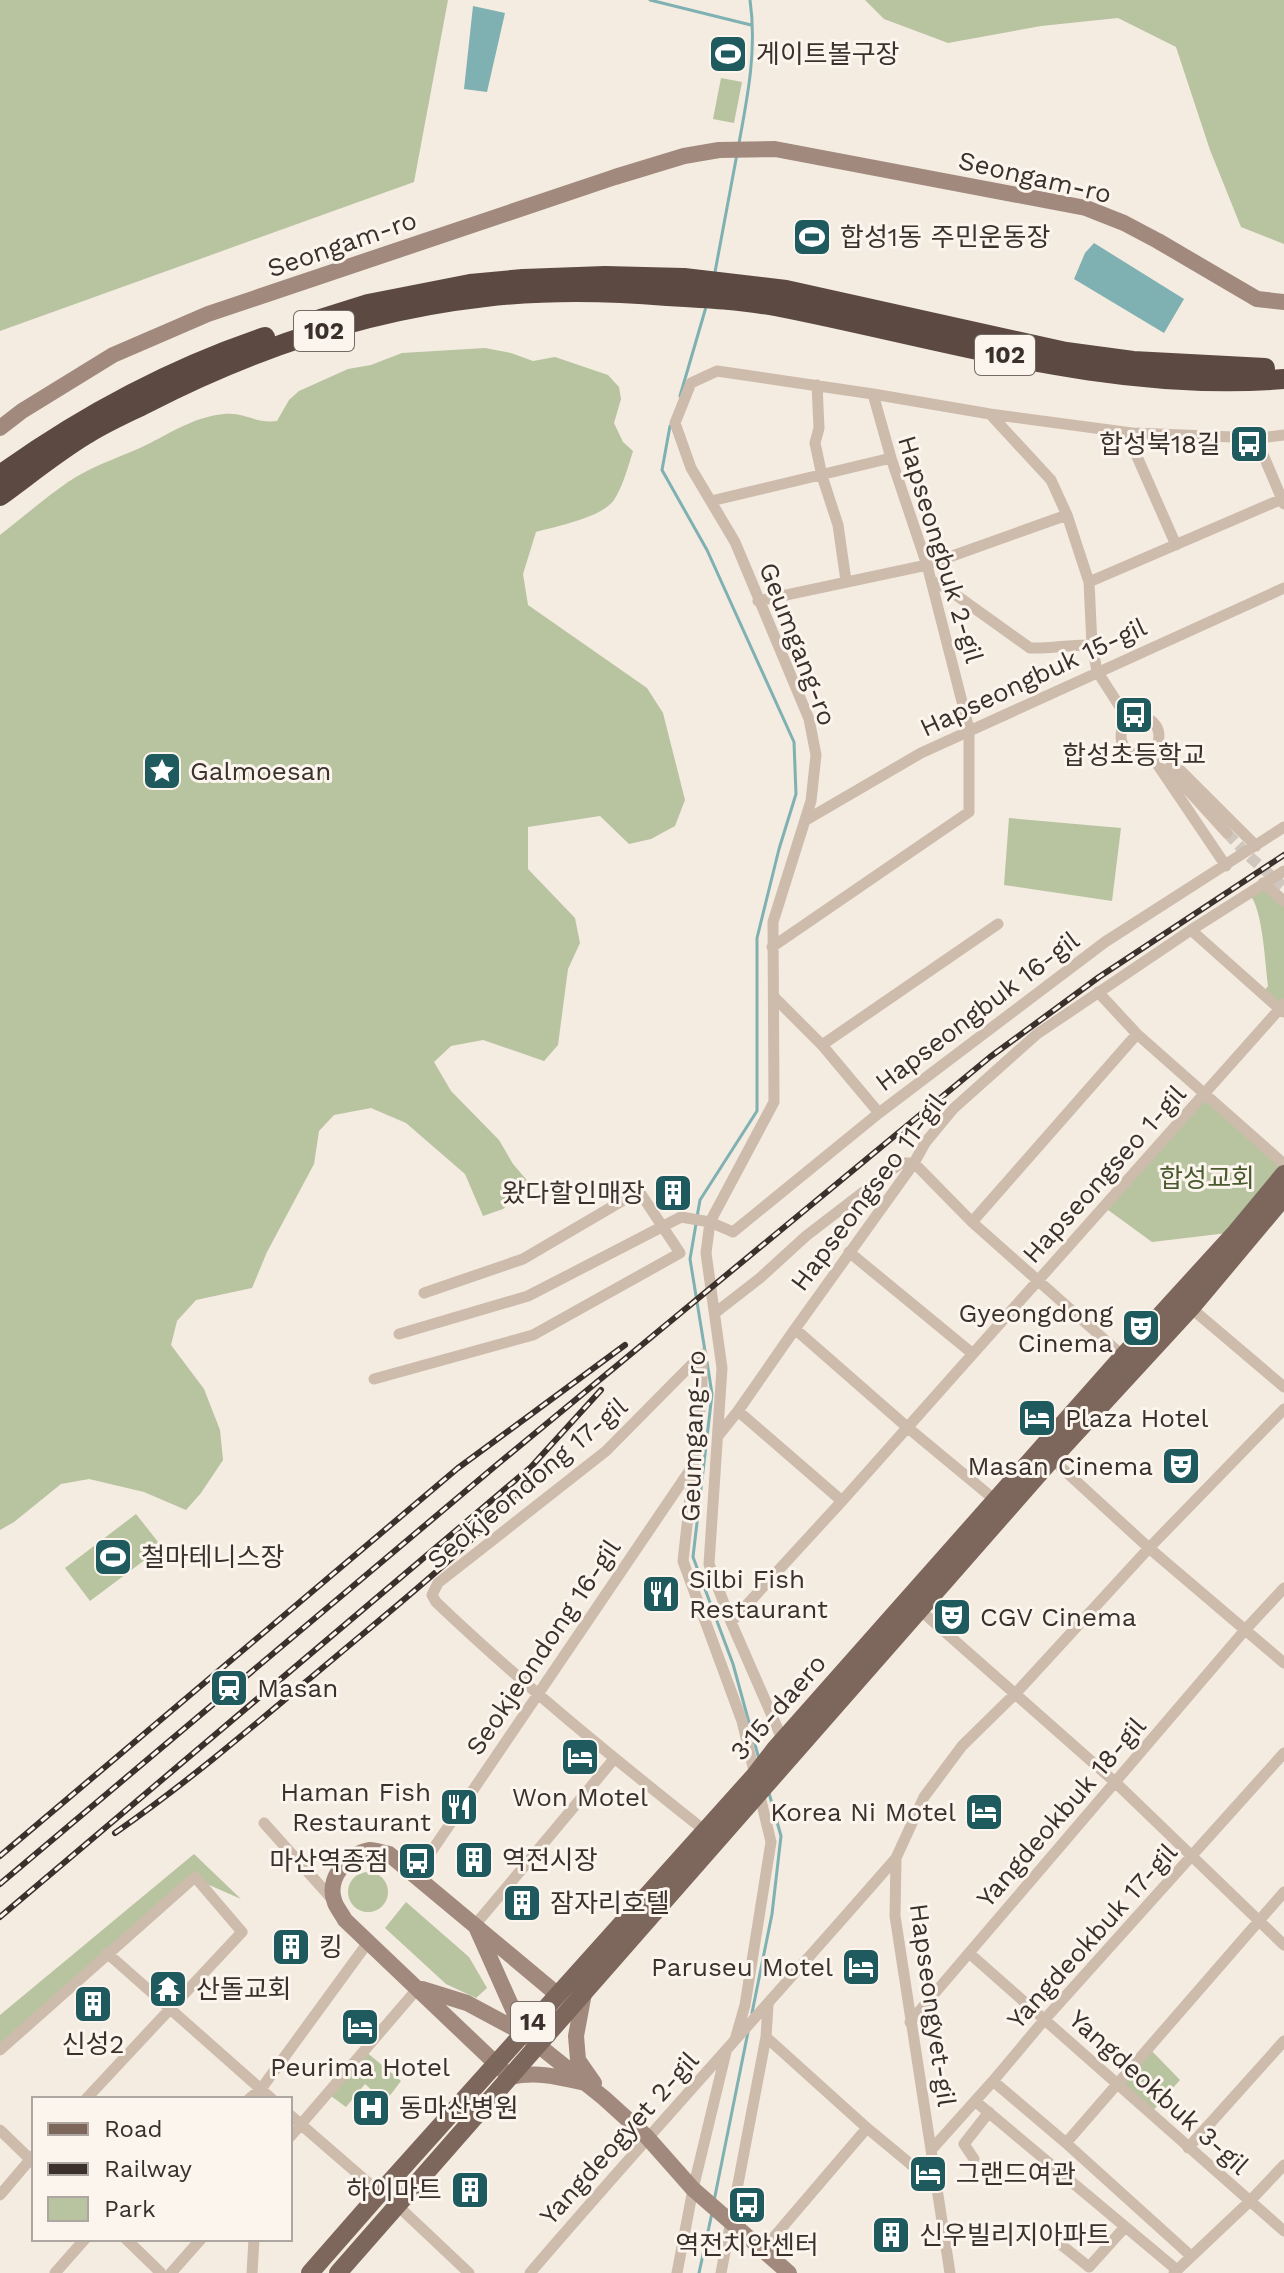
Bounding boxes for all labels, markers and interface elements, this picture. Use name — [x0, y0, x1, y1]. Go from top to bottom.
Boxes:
sports icon: 게이트볼구장 — [707, 33, 749, 75]
place label: 게이트볼구장 — [756, 39, 900, 69]
street label: Seongam-ro — [956, 145, 1114, 209]
street label: Seongam-ro — [263, 204, 421, 284]
sports icon: 합성1동 주민운동장 — [791, 216, 833, 258]
place label: 합성1동 주민운동장 — [840, 222, 1050, 252]
road number: 102 — [294, 311, 354, 351]
road number: 102 — [975, 335, 1035, 375]
bus stop icon: 합성북18길 — [1228, 423, 1270, 465]
place label: 합성북18길 — [1099, 429, 1221, 459]
street label: Hapseongbuk 2-gil — [892, 432, 990, 666]
street label: Geumgang-ro — [753, 558, 843, 730]
street label: Hapseongbuk 15-gil — [915, 611, 1151, 743]
bus stop icon: 합성초등학교 — [1113, 694, 1155, 736]
place label: 합성초등학교 — [1062, 740, 1206, 770]
place icon: Galmoesan — [141, 750, 183, 792]
place label: Galmoesan — [190, 756, 331, 786]
street label: Hapseongbuk 16-gil — [869, 925, 1085, 1097]
street label: Hapseongseo 1-gil — [1016, 1079, 1192, 1269]
street label: Hapseongseo 11-gil — [784, 1087, 952, 1296]
park label: 합성교회 — [1159, 1163, 1255, 1193]
building icon: 왔다할인매장 — [652, 1172, 694, 1214]
place label: 왔다할인매장 — [501, 1178, 645, 1208]
place label: Gyeongdong Cinema — [959, 1298, 1113, 1358]
theatre icon: Gyeongdong Cinema — [1120, 1307, 1162, 1349]
street label: Geumgang-ro — [675, 1349, 711, 1523]
street label: Seokjeondong 17-gil — [421, 1391, 633, 1575]
hotel icon: Plaza Hotel — [1016, 1397, 1058, 1439]
place label: Plaza Hotel — [1065, 1403, 1209, 1433]
theatre icon: Masan Cinema — [1160, 1445, 1202, 1487]
place label: Masan Cinema — [968, 1451, 1153, 1481]
street label: Seokjeondong 16-gil — [460, 1533, 626, 1761]
sports icon: 철마테니스장 — [92, 1536, 134, 1578]
place label: 철마테니스장 — [141, 1542, 285, 1572]
place label: Silbi Fish Restaurant — [689, 1564, 828, 1624]
restaurant icon: Silbi Fish Restaurant — [640, 1573, 682, 1615]
theatre icon: CGV Cinema — [931, 1596, 973, 1638]
place label: CGV Cinema — [980, 1602, 1137, 1632]
street label: 3·15-daero — [724, 1648, 832, 1766]
station icon: Masan — [208, 1667, 250, 1709]
place label: Masan — [257, 1673, 338, 1703]
street label: Yangdeokbuk 18-gil — [970, 1711, 1152, 1913]
hotel icon: Won Motel — [559, 1736, 601, 1778]
place label: Haman Fish Restaurant — [280, 1777, 431, 1837]
place label: Won Motel — [512, 1782, 648, 1812]
restaurant icon: Haman Fish Restaurant — [438, 1786, 480, 1828]
hotel icon: Korea Ni Motel — [963, 1791, 1005, 1833]
place label: Korea Ni Motel — [770, 1797, 956, 1827]
street label: Yangdeokbuk 17-gil — [1001, 1837, 1183, 2035]
building icon: 역전시장 — [453, 1839, 495, 1881]
bus stop icon: 마산역종점 — [396, 1840, 438, 1882]
place label: 역전시장 — [502, 1845, 598, 1875]
place label: 마산역종점 — [269, 1846, 389, 1876]
building icon: 잠자리호텔 — [501, 1882, 543, 1924]
place label: 잠자리호텔 — [550, 1888, 670, 1918]
street label: Hapseongyet-gil — [904, 1902, 962, 2109]
building icon: 킹 — [270, 1926, 312, 1968]
place label: 킹 — [319, 1932, 343, 1962]
hotel icon: Paruseu Motel — [840, 1946, 882, 1988]
place label: Paruseu Motel — [651, 1952, 833, 1982]
temple icon: 산돌교회 — [147, 1968, 189, 2010]
place label: 산돌교회 — [196, 1974, 292, 2004]
building icon: 신성2 — [72, 1983, 114, 2025]
road number: 14 — [511, 2002, 555, 2042]
street label: Yangdeokbuk 3-gil — [1063, 2003, 1255, 2181]
hotel icon: Peurima Hotel — [339, 2006, 381, 2048]
place label: 신성2 — [62, 2029, 125, 2059]
street label: Yangdeogyet 2-gil — [533, 2045, 705, 2231]
place label: Peurima Hotel — [270, 2052, 450, 2082]
hospital icon: 동마산병원 — [350, 2087, 392, 2129]
place label: 동마산병원 — [399, 2093, 519, 2123]
legend — [32, 2097, 292, 2241]
text: Road — [104, 2115, 163, 2143]
hotel icon: 그랜드여관 — [907, 2153, 949, 2195]
text: Railway — [104, 2155, 193, 2183]
place label: 그랜드여관 — [956, 2159, 1076, 2189]
building icon: 하이마트 — [449, 2169, 491, 2211]
place label: 하이마트 — [346, 2175, 442, 2205]
bus stop icon: 역전치안센터 — [726, 2184, 768, 2226]
text: Park — [104, 2195, 156, 2223]
building icon: 신우빌리지아파트 — [870, 2214, 912, 2256]
place label: 신우빌리지아파트 — [919, 2220, 1110, 2250]
place label: 역전치안센터 — [675, 2230, 819, 2260]

